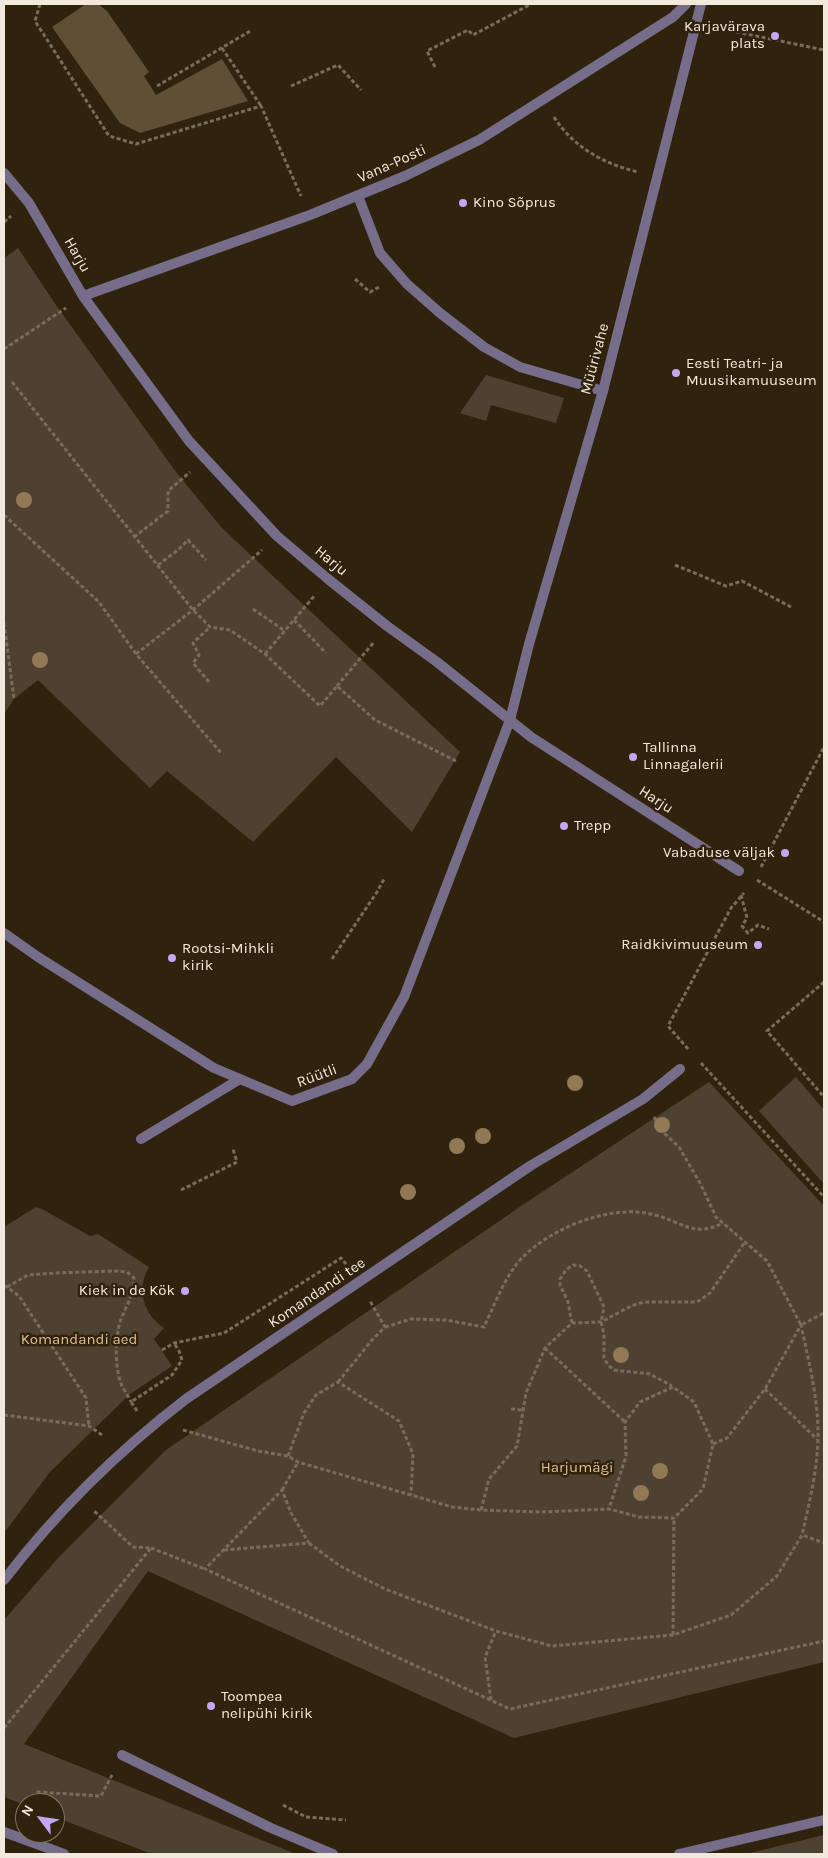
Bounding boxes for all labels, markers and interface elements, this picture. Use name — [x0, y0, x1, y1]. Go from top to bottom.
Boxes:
place label: Karjavärava plats — [684, 18, 765, 53]
marker: Karjavärava plats — [769, 30, 781, 42]
street label: Vana-Posti — [355, 141, 429, 187]
place label: Kino Sõprus — [473, 194, 556, 212]
marker: Kino Sõprus — [457, 197, 469, 209]
street label: Harju — [60, 234, 94, 276]
street label: Müürivahe — [577, 321, 613, 397]
place label: Eesti Teatri- ja Muusikamuuseum — [686, 355, 817, 390]
marker: Eesti Teatri- ja Muusikamuuseum — [670, 367, 682, 379]
street label: Harju — [311, 542, 351, 580]
place label: Tallinna Linnagalerii — [643, 739, 724, 774]
marker: Tallinna Linnagalerii — [627, 751, 639, 763]
street label: Harju — [635, 782, 677, 818]
place label: Trepp — [574, 817, 611, 835]
marker: Trepp — [558, 820, 570, 832]
place label: Vabaduse väljak — [663, 844, 775, 862]
marker: Vabaduse väljak — [779, 847, 791, 859]
place label: Raidkivimuuseum — [621, 936, 748, 954]
marker: Raidkivimuuseum — [752, 939, 764, 951]
place label: Rootsi-Mihkli kirik — [182, 940, 274, 975]
marker: Rootsi-Mihkli kirik — [166, 952, 178, 964]
street label: Rüütli — [294, 1060, 340, 1092]
street label: Komandandi tee — [265, 1254, 369, 1332]
place label: Kiek in de Kök — [79, 1282, 175, 1300]
marker: Kiek in de Kök — [179, 1285, 191, 1297]
park label: Komandandi aed — [21, 1331, 137, 1349]
park label: Harjumägi — [541, 1459, 613, 1477]
place label: Toompea nelipühi kirik — [221, 1688, 313, 1723]
marker: Toompea nelipühi kirik — [205, 1700, 217, 1712]
north arrow — [15, 1793, 65, 1843]
text: N — [18, 1802, 37, 1819]

